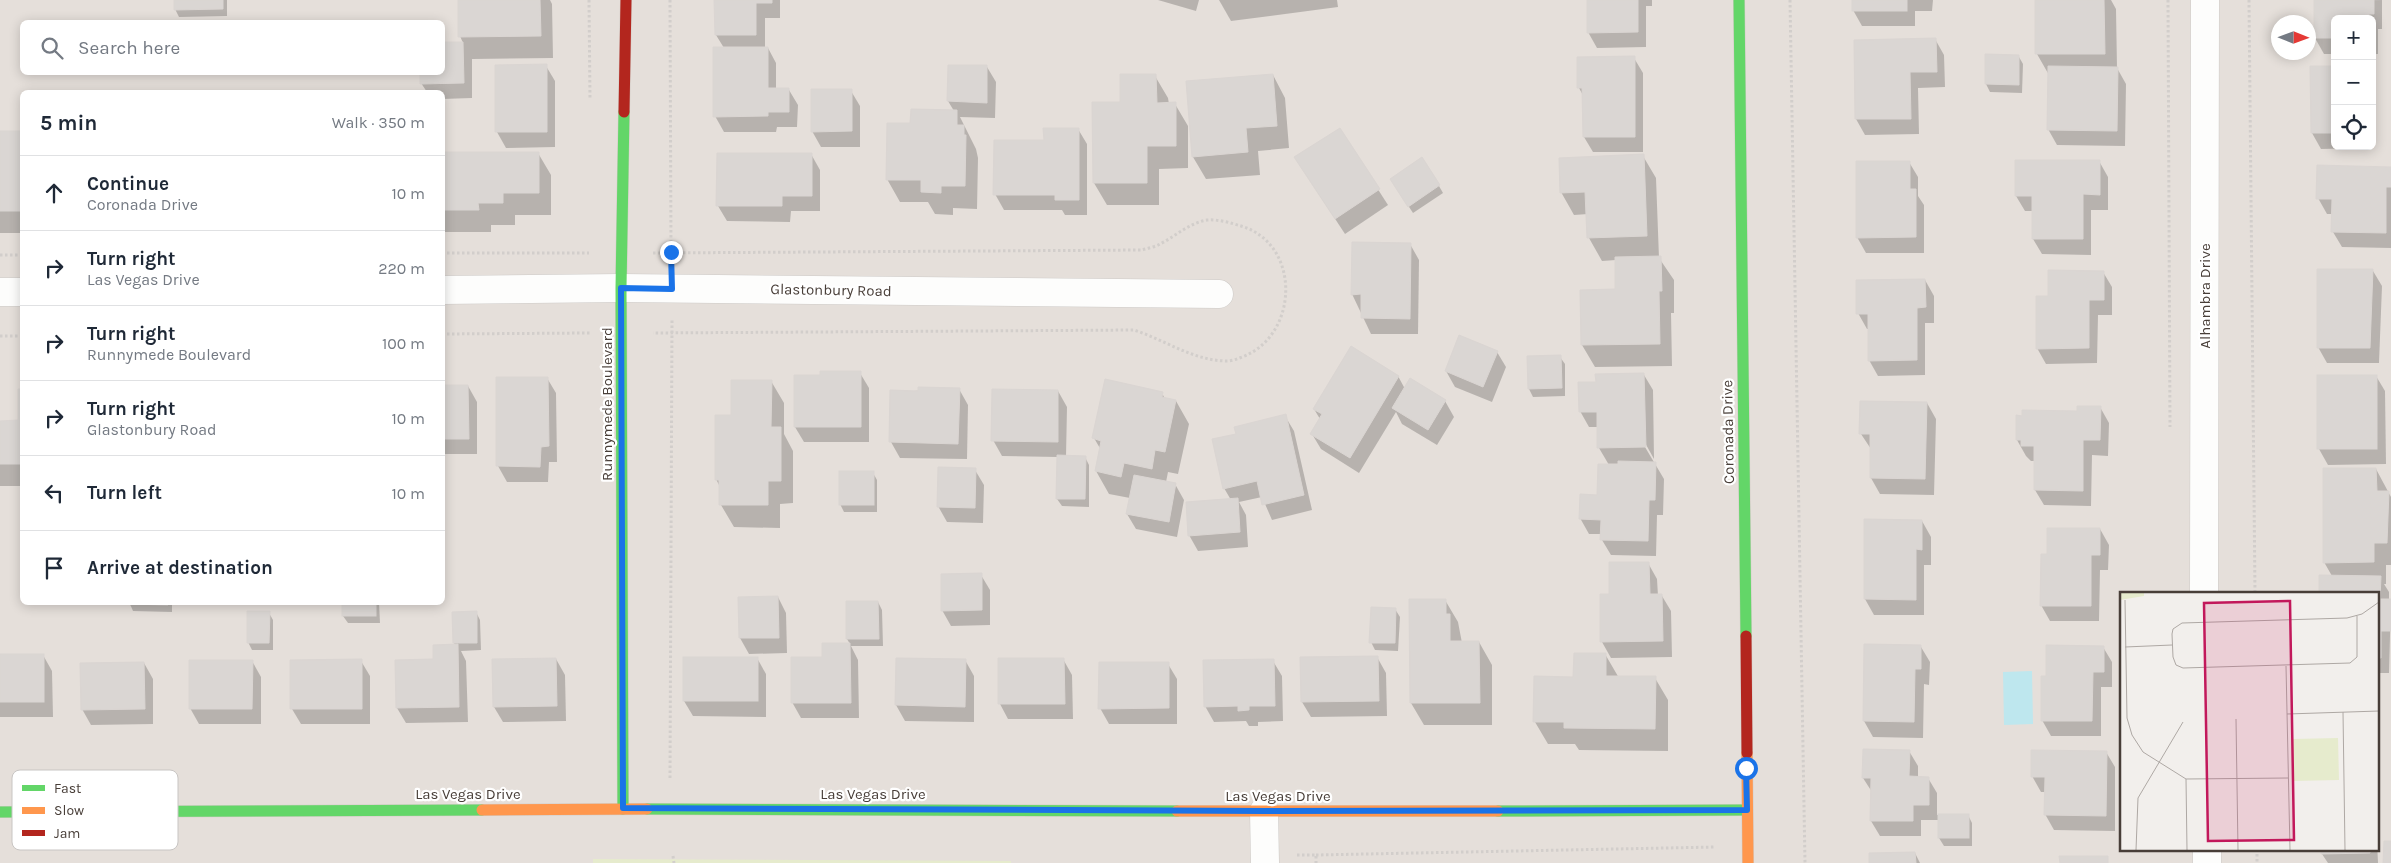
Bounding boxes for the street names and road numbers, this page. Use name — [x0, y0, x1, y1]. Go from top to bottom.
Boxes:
street label: Alhambra Drive — [2196, 243, 2214, 349]
street label: Glastonbury Road — [770, 280, 892, 300]
street label: Runnymede Boulevard — [598, 327, 616, 481]
street label: Coronada Drive — [1718, 380, 1738, 484]
street label: Las Vegas Drive — [415, 785, 521, 803]
street label: Las Vegas Drive — [820, 785, 926, 803]
street label: Las Vegas Drive — [1225, 787, 1331, 805]

